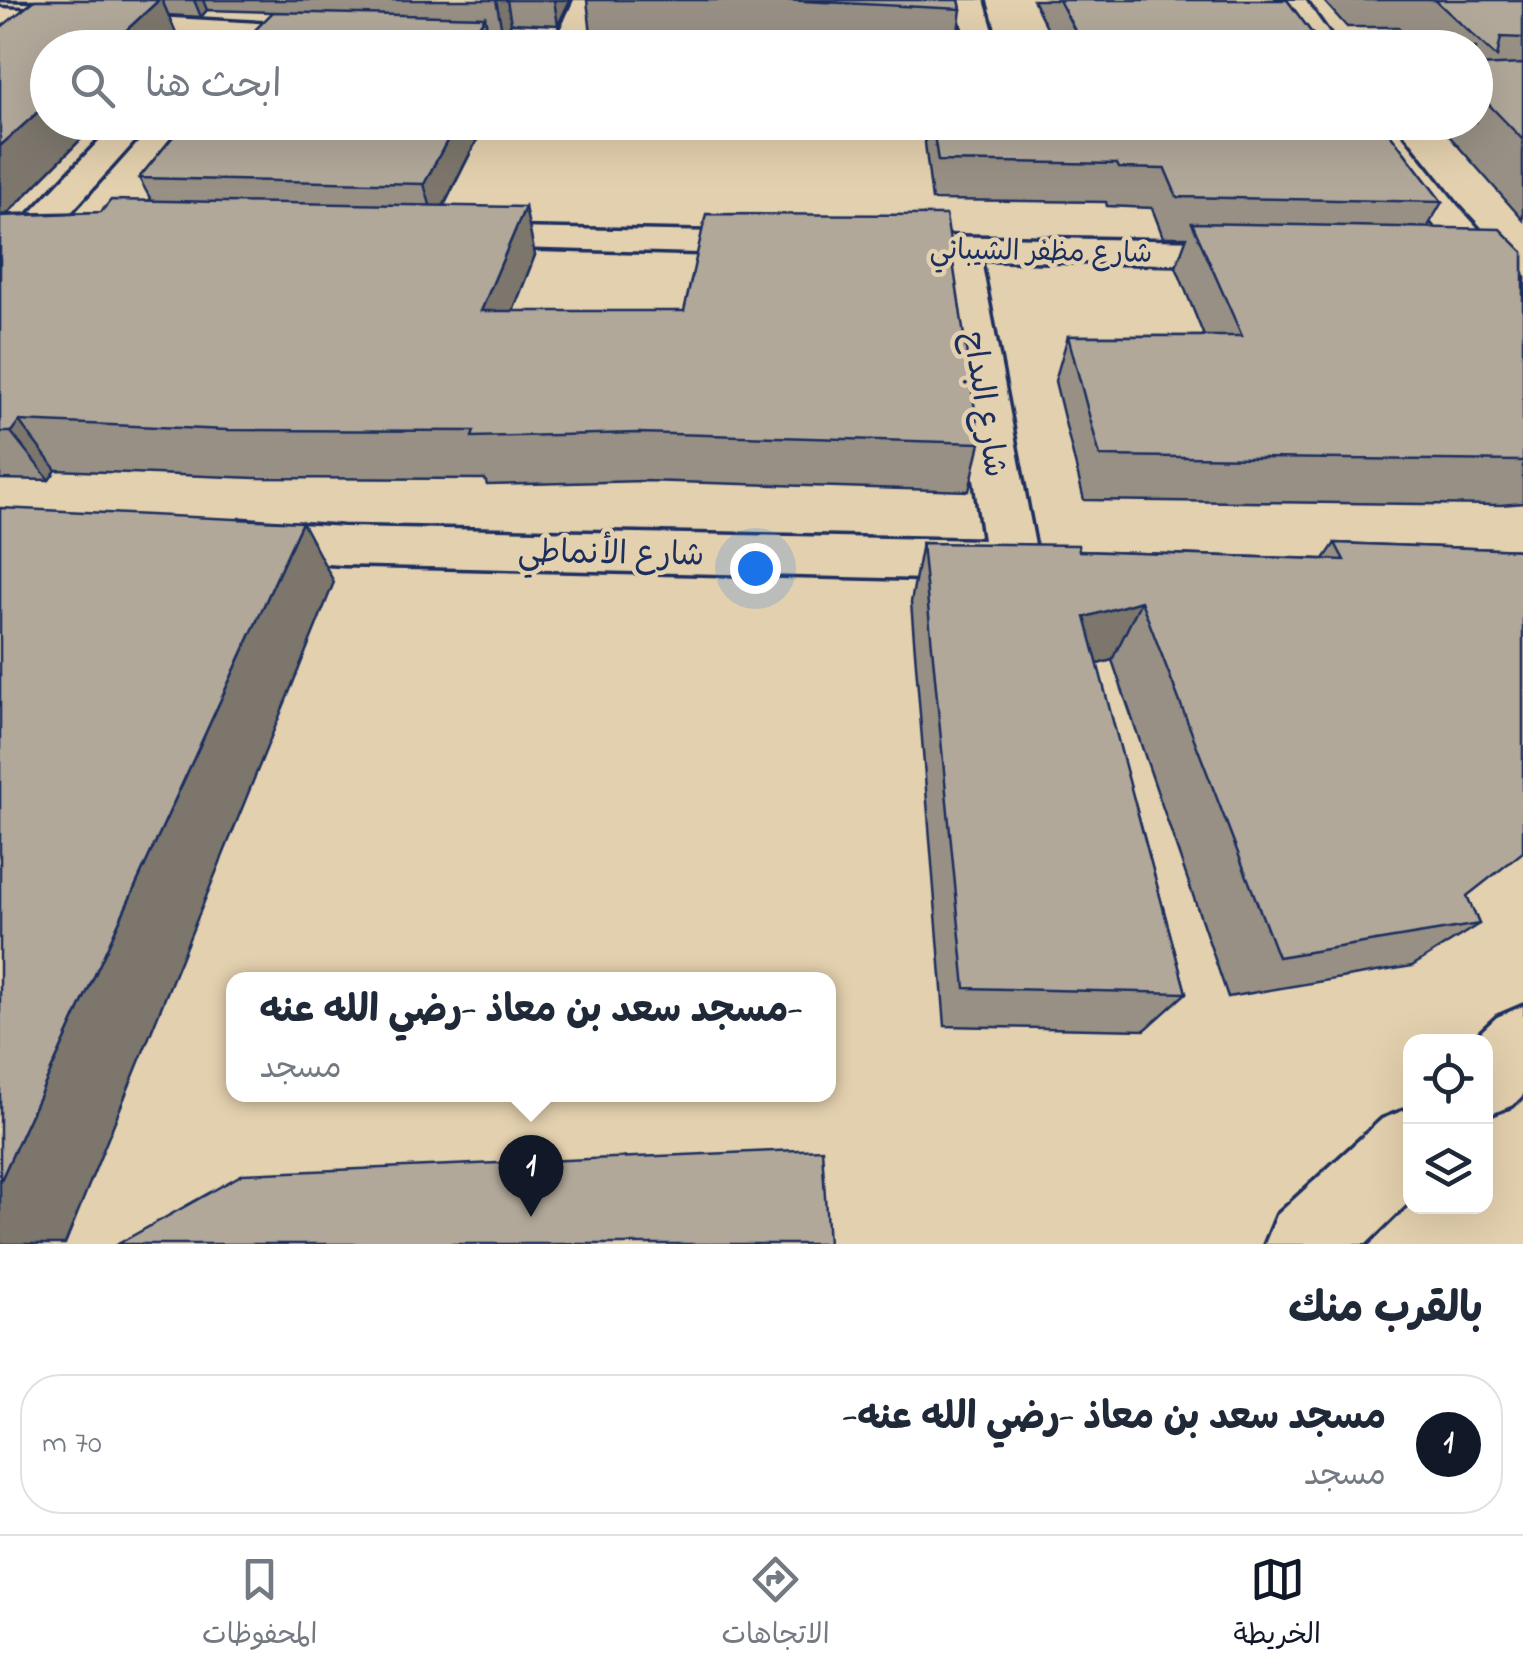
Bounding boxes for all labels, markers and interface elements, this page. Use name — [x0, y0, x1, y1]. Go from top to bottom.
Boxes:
search box — [30, 30, 1493, 140]
icon: search — [65, 58, 120, 113]
text: ابحث هنا — [145, 59, 282, 115]
street label: شارع مظفر الشيباني — [929, 231, 1153, 277]
street label: شارع البداح — [948, 328, 1017, 481]
street label: شارع الأنماطي — [517, 529, 705, 582]
your location — [730, 543, 781, 594]
popup — [226, 972, 836, 1102]
text: مسجد سعد بن معاذ -رضي الله عنه- — [259, 984, 803, 1040]
map controls — [1403, 1034, 1493, 1214]
button: locate — [1403, 1034, 1493, 1124]
text: مسجد — [259, 1046, 342, 1093]
button: layers — [1403, 1124, 1493, 1214]
pin: 1 — [498, 1134, 564, 1217]
text: بالقرب منك — [1288, 1280, 1483, 1341]
text: مسجد سعد بن معاذ -رضي الله عنه- — [843, 1391, 1386, 1447]
text: 70 m — [42, 1421, 102, 1468]
text: 1 — [1443, 1421, 1454, 1468]
text: مسجد — [1304, 1453, 1386, 1500]
tab: المحفوظات — [202, 1552, 317, 1658]
tab: الاتجاهات — [721, 1552, 830, 1658]
tab: الخريطة — [1234, 1552, 1321, 1658]

